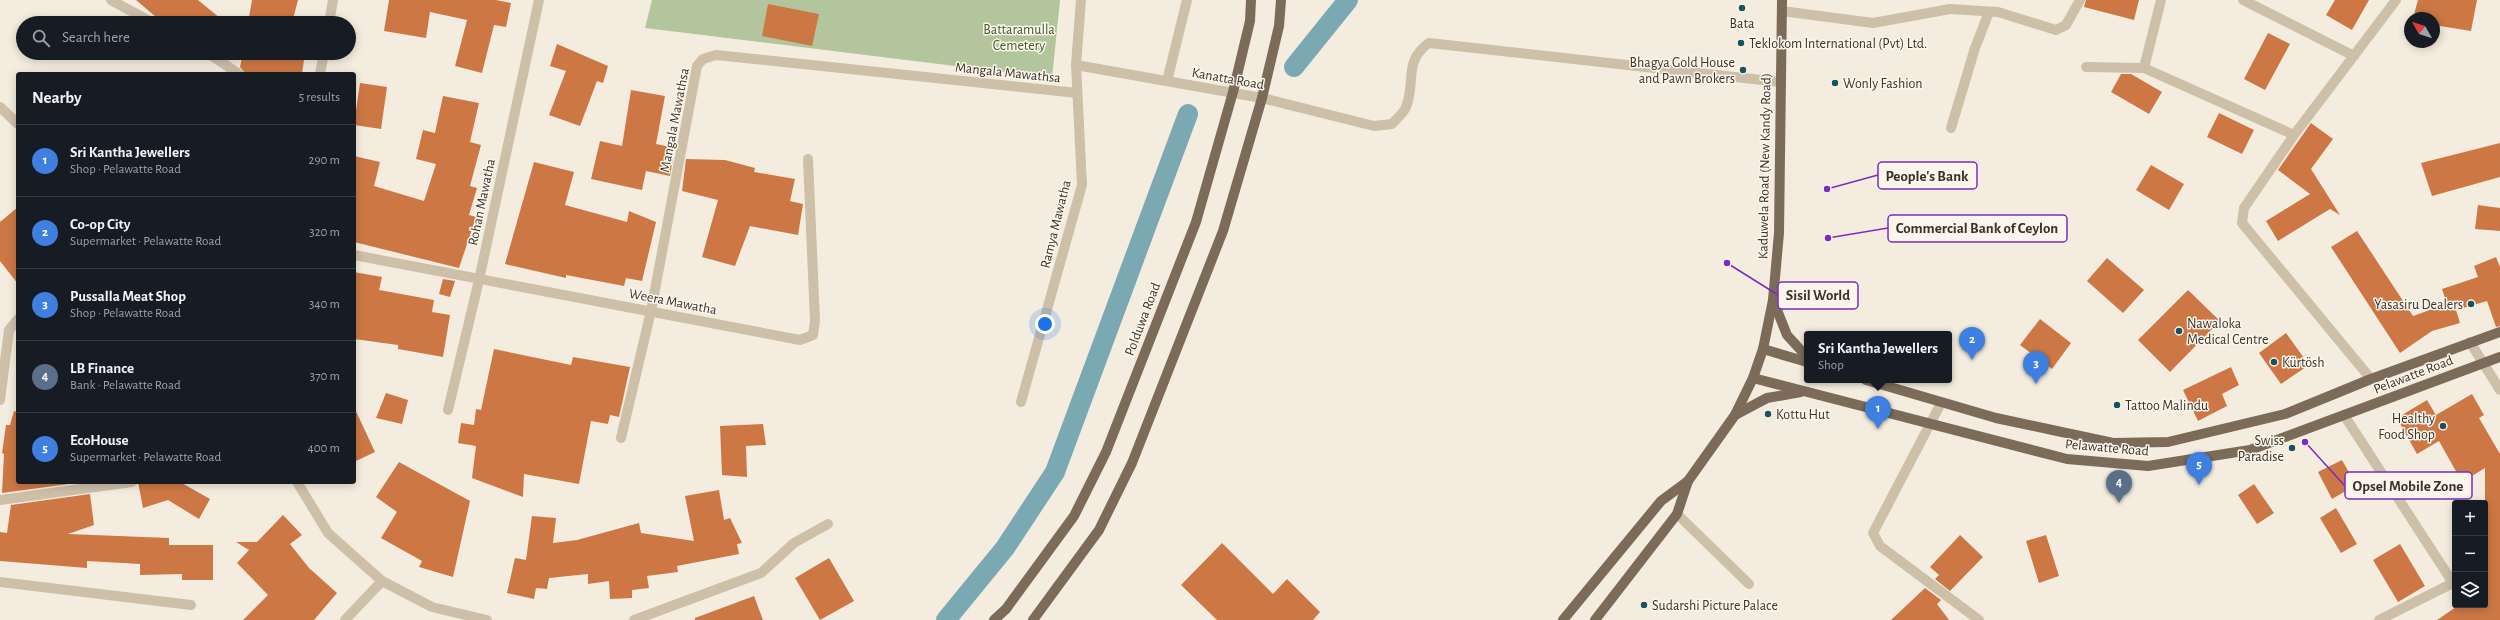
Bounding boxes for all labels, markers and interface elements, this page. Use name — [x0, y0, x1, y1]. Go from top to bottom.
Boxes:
marker: Bata — [1737, 3, 1747, 13]
north arrow — [2404, 12, 2440, 48]
search box — [16, 16, 356, 60]
place label: Bata — [1730, 17, 1755, 31]
park label: Battaramulla Cemetery — [983, 23, 1055, 53]
icon: search — [30, 27, 52, 49]
text: Search here — [62, 30, 130, 45]
place label: Teklokom International (Pvt) Ltd. — [1749, 37, 1927, 51]
marker: Teklokom International (Pvt) Ltd. — [1736, 38, 1746, 48]
place label: Bhagya Gold House and Pawn Brokers — [1629, 56, 1735, 86]
street label: Mangala Mawathsa — [954, 60, 1062, 86]
marker: Bhagya Gold House and Pawn Brokers — [1738, 65, 1748, 75]
street label: Mangala Mawathsa — [658, 66, 692, 174]
street label: Kanatta Road — [1191, 66, 1265, 92]
street label: Kaduwela Road (New Kandy Road) — [1756, 73, 1774, 259]
place label: Wonly Fashion — [1843, 77, 1923, 91]
marker: Wonly Fashion — [1830, 78, 1840, 88]
text: Nearby — [32, 89, 82, 106]
text: 5 results — [299, 91, 340, 104]
text: Sri Kantha Jewellers — [70, 145, 190, 160]
text: 1 — [43, 154, 47, 167]
text: 290 m — [309, 154, 340, 167]
street label: Rohan Mawatha — [466, 157, 498, 247]
callout: People's Bank — [1878, 162, 1977, 189]
text: Shop · Pelawatte Road — [70, 163, 181, 176]
text: People's Bank — [1886, 169, 1969, 184]
street label: Ramya Mawatha — [1038, 178, 1074, 270]
callout: Commercial Bank of Ceylon — [1888, 215, 2067, 242]
text: Co-op City — [70, 217, 130, 232]
text: Commercial Bank of Ceylon — [1896, 221, 2058, 236]
text: 2 — [42, 226, 48, 239]
text: 320 m — [309, 226, 340, 239]
text: Supermarket · Pelawatte Road — [70, 235, 221, 248]
street label: Polduwa Road — [1123, 281, 1163, 358]
callout: Sisil World — [1778, 282, 1858, 309]
street label: Weera Mawatha — [628, 287, 718, 317]
text: Sisil World — [1786, 288, 1850, 303]
text: Pussalla Meat Shop — [70, 289, 186, 304]
text: 3 — [42, 298, 48, 311]
text: 340 m — [309, 298, 340, 311]
place label: Yasasiru Dealers — [2374, 298, 2463, 312]
marker: Yasasiru Dealers — [2466, 299, 2476, 309]
text: Shop · Pelawatte Road — [70, 307, 181, 320]
your location — [1035, 314, 1055, 334]
place label: Nawaloka Medical Centre — [2187, 317, 2268, 347]
marker: Nawaloka Medical Centre — [2174, 326, 2184, 336]
pin: 2 — [1959, 327, 1985, 360]
popup — [1804, 331, 1952, 383]
text: Sri Kantha Jewellers — [1818, 341, 1938, 356]
pin: 3 — [2023, 351, 2049, 384]
street label: Pelawatte Road — [2372, 353, 2455, 397]
place label: Kürtösh — [2282, 356, 2325, 370]
marker: Kürtösh — [2269, 357, 2279, 367]
text: Shop — [1818, 359, 1844, 372]
text: LB Finance — [70, 361, 134, 376]
text: 4 — [42, 370, 48, 383]
text: 370 m — [310, 370, 340, 383]
text: Bank · Pelawatte Road — [70, 379, 181, 392]
pin: 1 — [1865, 396, 1891, 429]
place label: Tattoo Malindu — [2125, 399, 2208, 413]
marker: Tattoo Malindu — [2112, 400, 2122, 410]
place label: Kottu Hut — [1776, 408, 1830, 422]
marker: Kottu Hut — [1763, 409, 1773, 419]
place label: Healthy Food Shop — [2378, 412, 2435, 442]
marker: Healthy Food Shop — [2438, 421, 2448, 431]
text: EcoHouse — [70, 433, 128, 448]
place label: Swiss Paradise — [2238, 434, 2284, 464]
street label: Pelawatte Road — [2065, 437, 2149, 459]
text: 5 — [42, 442, 48, 455]
text: 400 m — [307, 442, 340, 455]
marker: Swiss Paradise — [2287, 443, 2297, 453]
text: Supermarket · Pelawatte Road — [70, 451, 221, 464]
pin: 5 — [2186, 452, 2212, 485]
pin: 4 — [2106, 470, 2132, 503]
callout: Opsel Mobile Zone — [2345, 472, 2472, 499]
text: Opsel Mobile Zone — [2353, 479, 2463, 494]
map controls — [2452, 500, 2488, 608]
button: + — [2452, 500, 2488, 536]
button: − — [2452, 536, 2488, 572]
button: layers — [2452, 572, 2488, 608]
place label: Sudarshi Picture Palace — [1652, 599, 1778, 613]
marker: Sudarshi Picture Palace — [1639, 600, 1649, 610]

